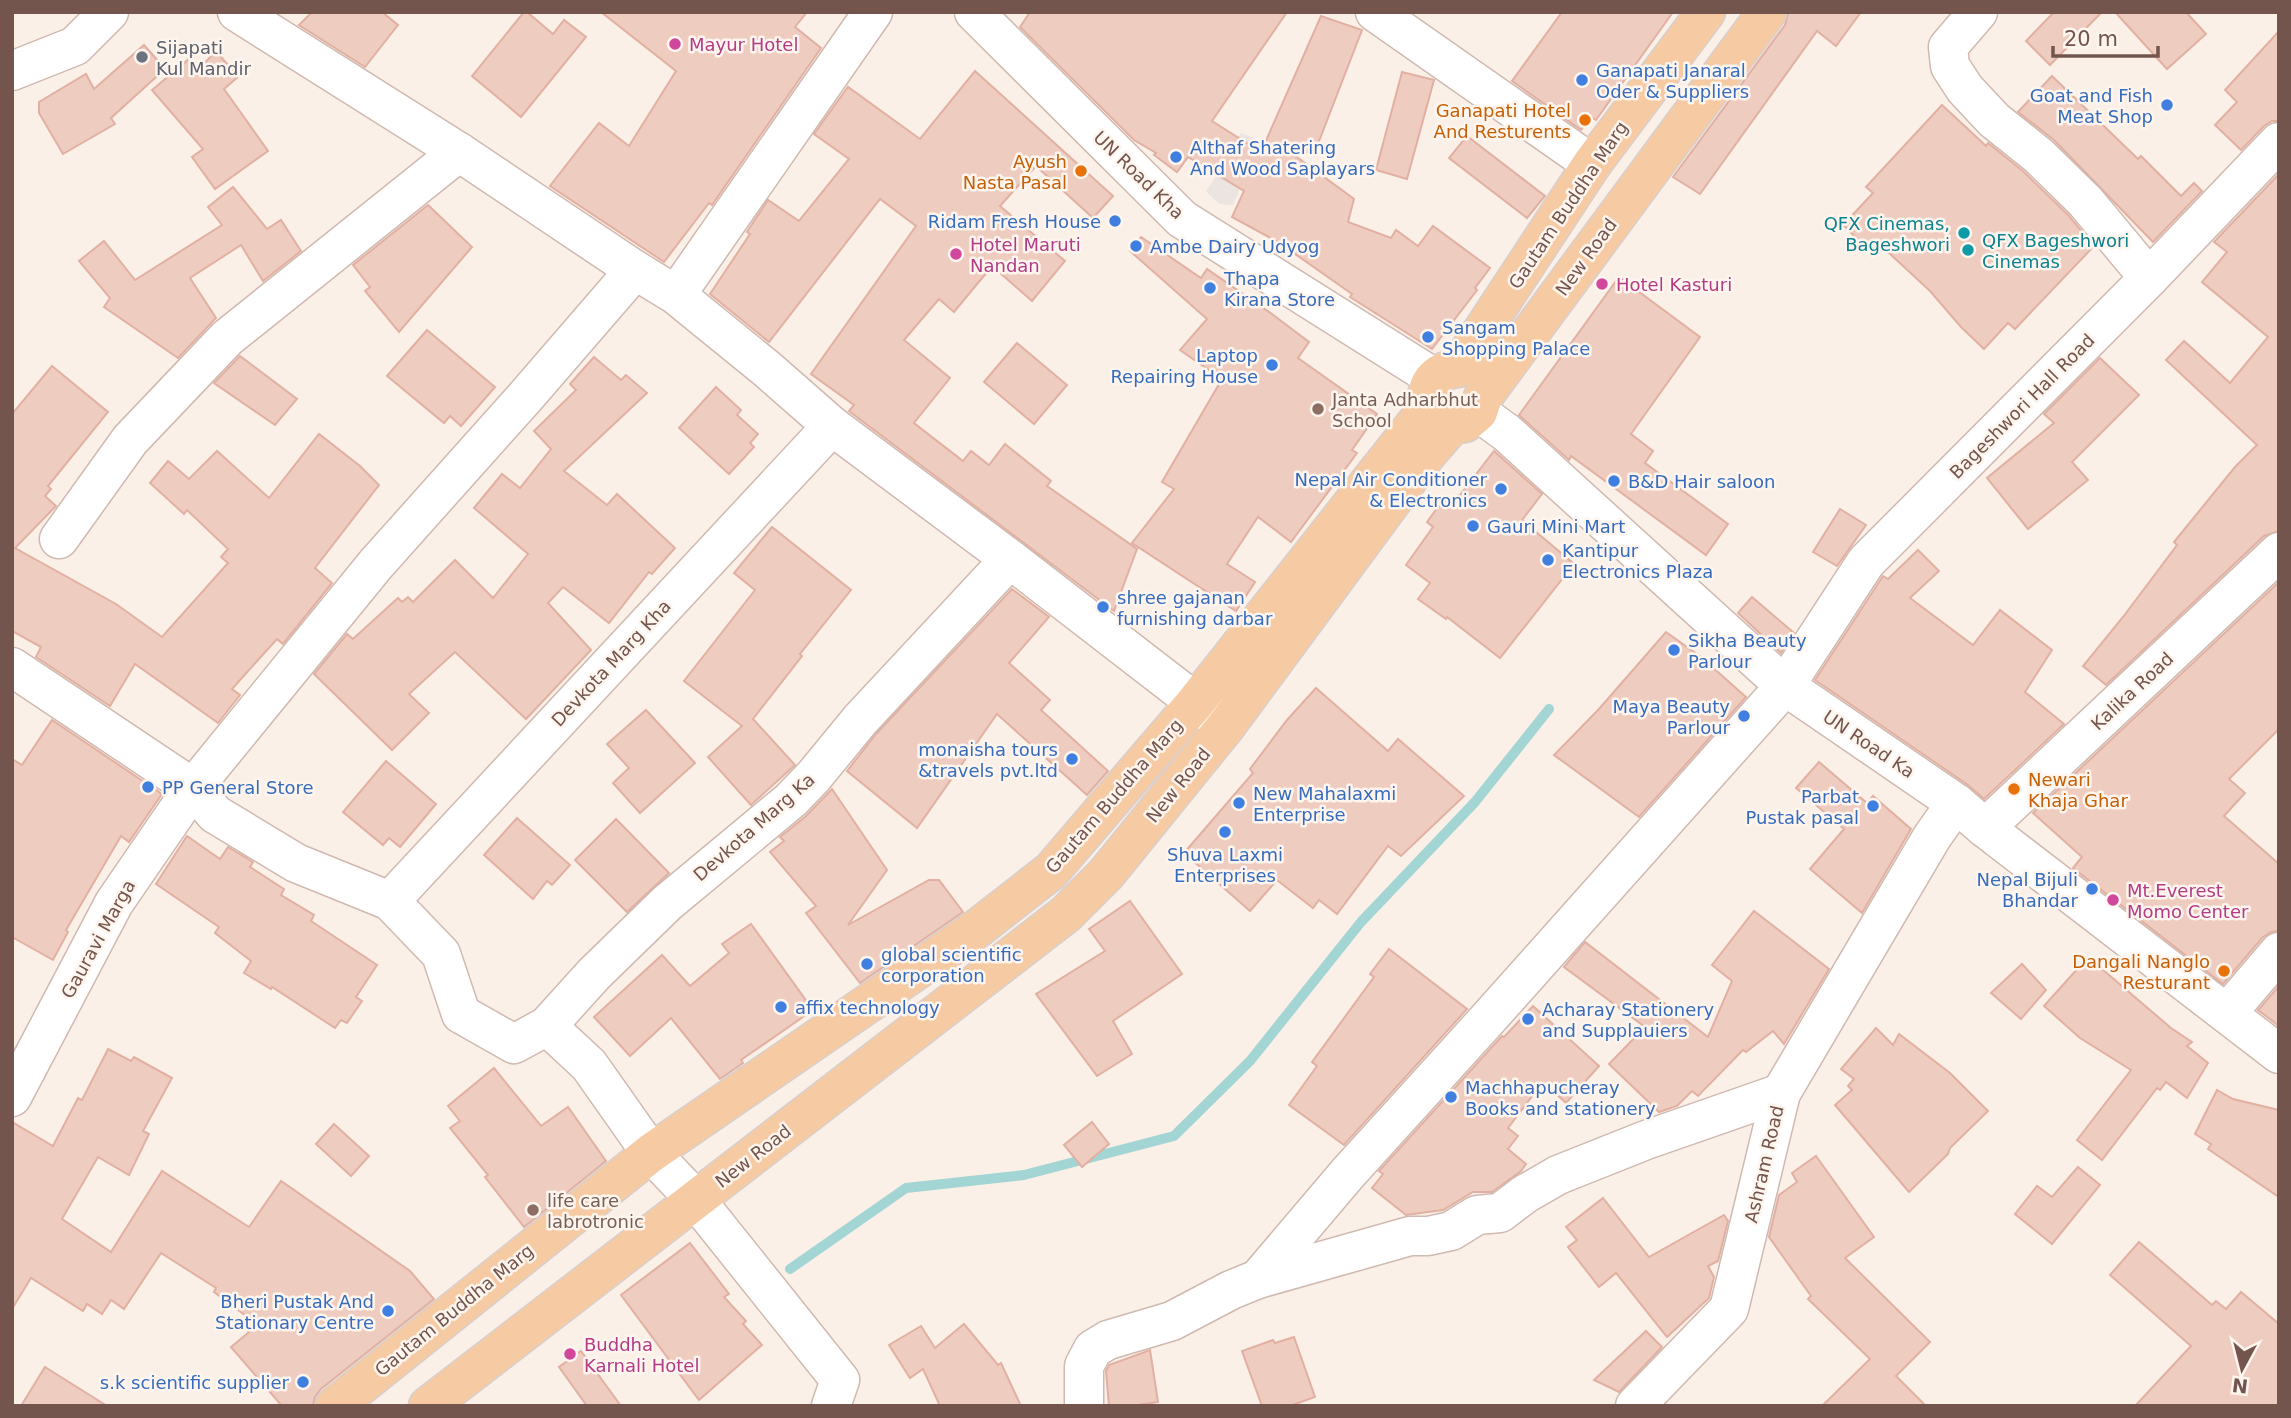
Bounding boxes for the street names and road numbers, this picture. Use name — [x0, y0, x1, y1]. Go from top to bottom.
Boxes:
street label: Gautam Buddha Marg — [1504, 117, 1632, 293]
street label: UN Road Kha — [1089, 127, 1189, 223]
street label: New Road — [1551, 214, 1621, 300]
street label: Bageshwori Hall Road — [1945, 329, 2099, 483]
street label: Devkota Marg Kha — [547, 595, 675, 731]
street label: Kalika Road — [2087, 648, 2177, 734]
street label: UN Road Ka — [1819, 706, 1919, 782]
street label: Gautam Buddha Marg — [1041, 715, 1187, 877]
street label: New Road — [1141, 743, 1215, 827]
street label: Devkota Marg Ka — [689, 769, 819, 885]
street label: Gauravi Marga — [57, 876, 139, 1002]
street label: Ashram Road — [1740, 1103, 1788, 1225]
street label: New Road — [711, 1120, 795, 1192]
street label: Gautam Buddha Marg — [371, 1240, 537, 1380]

